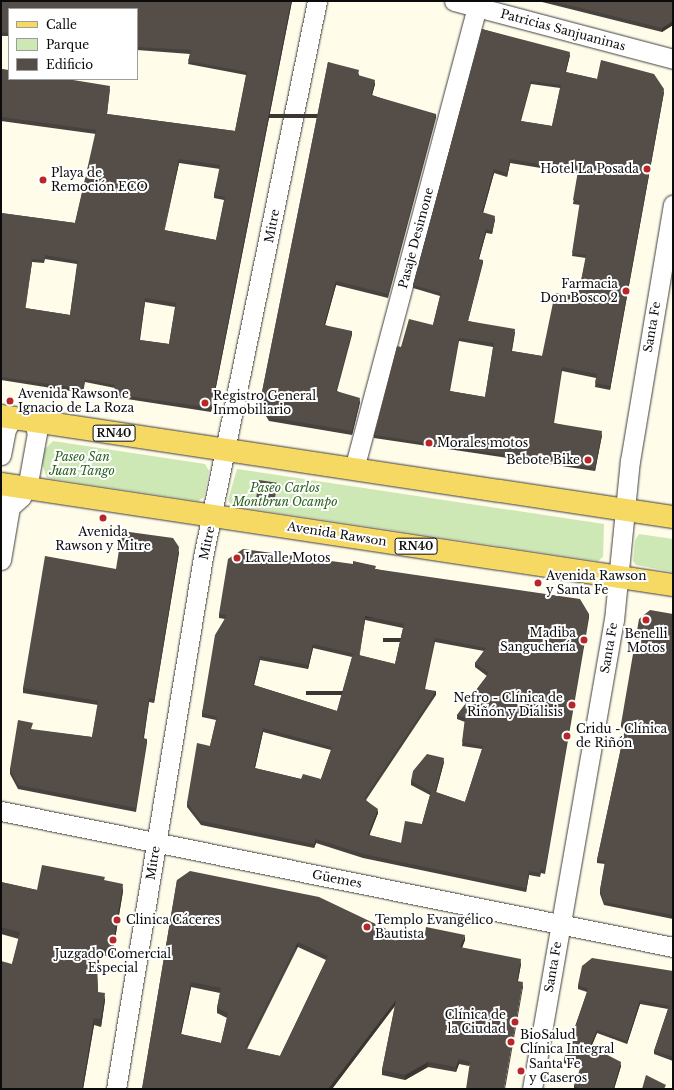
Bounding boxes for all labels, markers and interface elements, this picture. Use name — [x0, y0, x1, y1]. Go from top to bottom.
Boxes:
street label: Patricias Sanjuaninas — [499, 6, 627, 54]
legend — [8, 8, 138, 80]
text: Calle — [46, 17, 77, 32]
text: Parque — [46, 37, 89, 52]
text: Edificio — [46, 57, 93, 72]
place label: Hotel La Posada — [540, 162, 639, 176]
marker: Hotel La Posada — [642, 164, 652, 174]
place label: Playa de Remoción ECO — [51, 166, 148, 194]
marker: Playa de Remoción ECO — [38, 175, 48, 185]
street label: Pasaje Desimone — [396, 186, 436, 290]
street label: Mitre — [262, 208, 282, 244]
place label: Farmacia Don Bosco 2 — [540, 277, 618, 305]
marker: Farmacia Don Bosco 2 — [621, 286, 631, 296]
street label: Santa Fe — [640, 300, 664, 354]
place label: Avenida Rawson e Ignacio de La Roza — [18, 387, 134, 415]
place label: Registro General Inmobiliario — [213, 389, 316, 417]
marker: Avenida Rawson e Ignacio de La Roza — [5, 396, 15, 406]
marker: Registro General Inmobiliario — [200, 398, 210, 408]
road number: RN40 — [92, 424, 136, 442]
place label: Morales motos — [437, 436, 528, 450]
marker: Morales motos — [424, 438, 434, 448]
park label: Paseo San Juan Tango — [49, 450, 115, 478]
place label: Bebote Bike — [506, 453, 580, 467]
marker: Bebote Bike — [583, 455, 593, 465]
park label: Paseo Carlos Montbrun Ocampo — [232, 481, 338, 509]
marker: Avenida Rawson y Mitre — [98, 513, 108, 523]
street label: Avenida Rawson — [286, 519, 388, 549]
place label: Avenida Rawson y Mitre — [55, 525, 151, 553]
street label: Mitre — [196, 525, 218, 561]
road number: RN40 — [394, 537, 438, 555]
place label: Lavalle Motos — [245, 551, 331, 565]
marker: Lavalle Motos — [232, 553, 242, 563]
place label: Avenida Rawson y Santa Fe — [546, 569, 647, 597]
marker: Avenida Rawson y Santa Fe — [533, 578, 543, 588]
marker: Benelli Motos — [641, 615, 651, 625]
street label: Santa Fe — [597, 621, 621, 675]
place label: Madiba Sanguchería — [500, 626, 576, 654]
place label: Benelli Motos — [624, 627, 668, 655]
marker: Madiba Sanguchería — [579, 635, 589, 645]
place label: Nefro - Clínica de Riñón y Diálisis — [453, 691, 563, 719]
marker: Nefro - Clínica de Riñón y Diálisis — [566, 699, 578, 711]
place label: Cridu - Clínica de Riñón — [576, 722, 667, 750]
marker: Cridu - Clínica de Riñón — [561, 730, 573, 742]
street label: Mitre — [143, 845, 163, 881]
street label: Güemes — [311, 867, 363, 891]
place label: Clinica Cáceres — [126, 913, 220, 927]
place label: Templo Evangélico Bautista — [375, 913, 493, 941]
marker: Clinica Cáceres — [111, 914, 123, 926]
marker: Templo Evangélico Bautista — [362, 922, 372, 932]
marker: Juzgado Comercial Especial — [108, 935, 118, 945]
street label: Santa Fe — [541, 940, 565, 994]
place label: Juzgado Comercial Especial — [55, 947, 171, 975]
place label: Clínica de la Ciudad — [445, 1008, 506, 1036]
marker: Clínica de la Ciudad — [509, 1016, 521, 1028]
place label: BioSalud Clínica Integral — [520, 1028, 615, 1056]
marker: BioSalud Clínica Integral — [505, 1036, 517, 1048]
place label: Santa Fe y Caseros — [529, 1057, 588, 1085]
marker: Santa Fe y Caseros — [516, 1066, 526, 1076]

